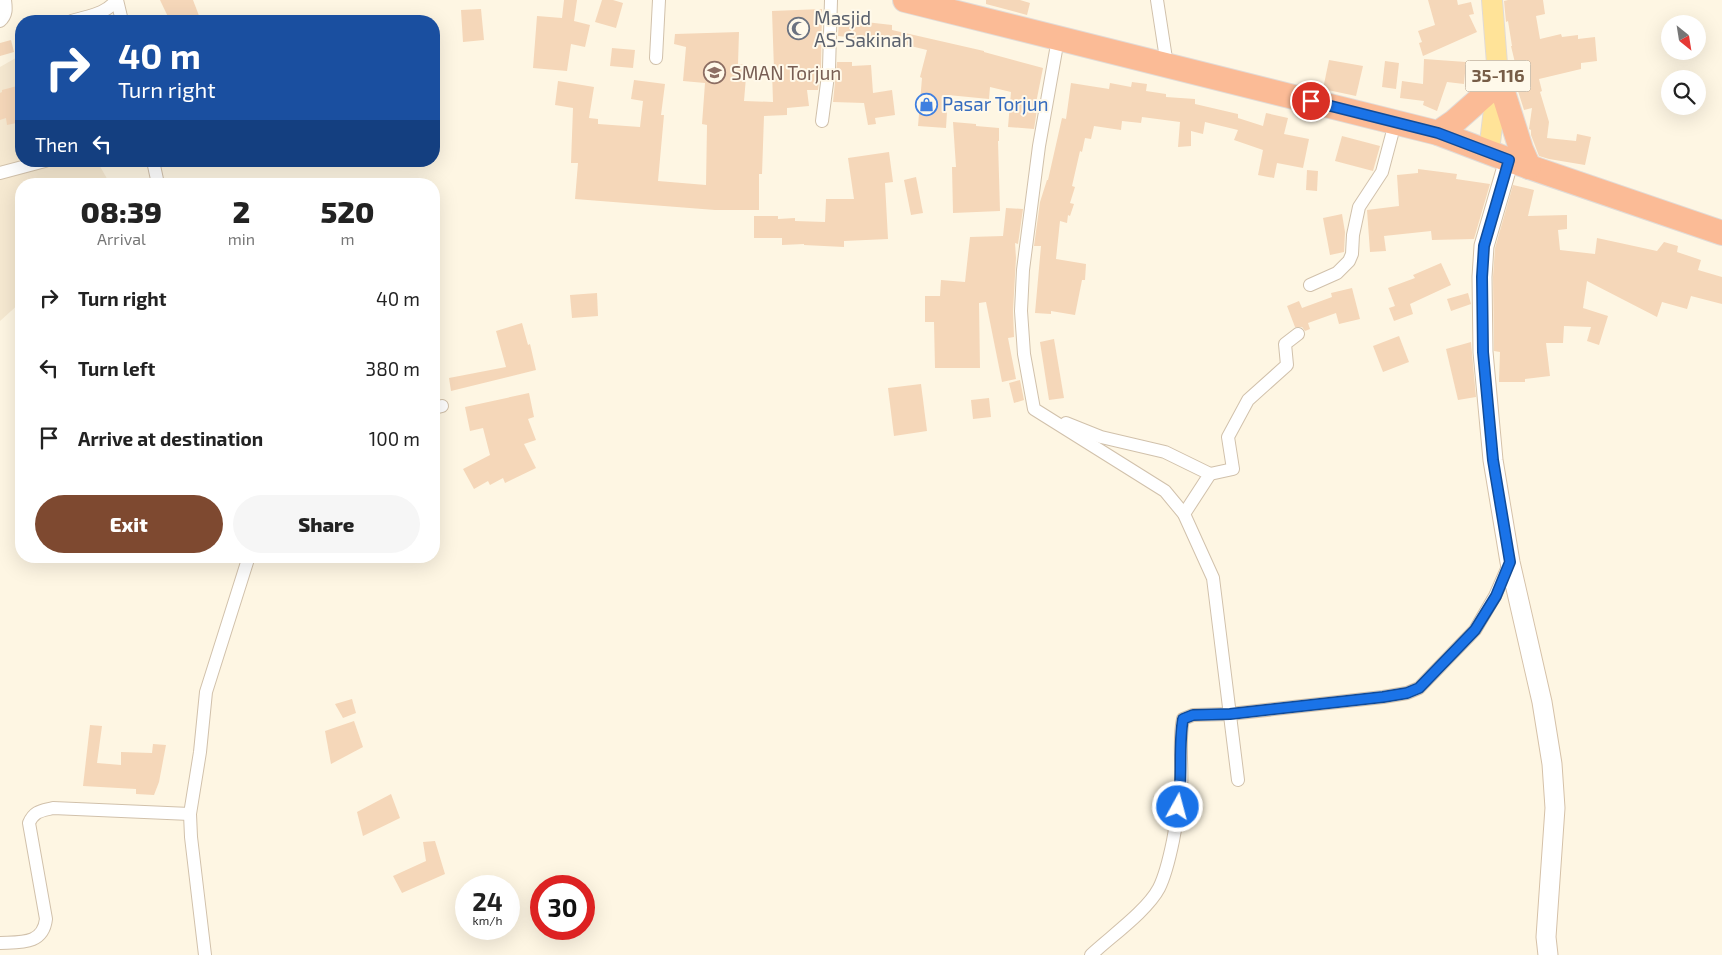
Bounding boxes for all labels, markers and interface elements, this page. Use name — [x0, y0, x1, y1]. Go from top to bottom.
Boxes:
place label: Masjid AS-Sakinah — [814, 6, 913, 51]
north arrow — [1661, 15, 1706, 60]
map controls — [1661, 15, 1706, 115]
mosque icon: Masjid AS-Sakinah — [786, 17, 810, 41]
text: 40 m — [118, 34, 201, 76]
icon: right — [35, 35, 100, 100]
road number: 35-116 — [1466, 60, 1530, 92]
school or university icon: SMAN Torjun — [703, 61, 727, 85]
place label: SMAN Torjun — [731, 61, 841, 84]
button: search — [1661, 70, 1706, 115]
text: Turn right — [118, 76, 216, 102]
pin — [1290, 80, 1332, 122]
icon: arrive — [1297, 87, 1325, 115]
shop icon: Pasar Torjun — [914, 92, 938, 116]
place label: Pasar Torjun — [942, 92, 1049, 115]
icon: left — [88, 130, 116, 158]
text: Then — [35, 133, 78, 156]
text: 08:39 — [81, 193, 162, 229]
text: 2 — [232, 193, 250, 229]
text: 520 — [321, 193, 374, 229]
text: Arrival — [97, 229, 146, 248]
text: min — [228, 229, 255, 248]
text: m — [340, 229, 354, 248]
icon: right — [35, 284, 63, 312]
text: Turn right — [78, 287, 166, 310]
text: 40 m — [376, 287, 420, 310]
icon: left — [35, 354, 63, 382]
text: Turn left — [78, 357, 155, 380]
text: 380 m — [366, 357, 420, 380]
icon: arrive — [35, 424, 63, 452]
text: Arrive at destination — [78, 427, 263, 450]
text: 100 m — [369, 427, 420, 450]
button: Exit — [35, 495, 223, 553]
button: Share — [233, 495, 420, 553]
position arrow — [1151, 780, 1203, 832]
speed limit sign: 30 — [530, 875, 595, 940]
text: 24 — [472, 886, 503, 916]
text: km/h — [473, 913, 502, 927]

